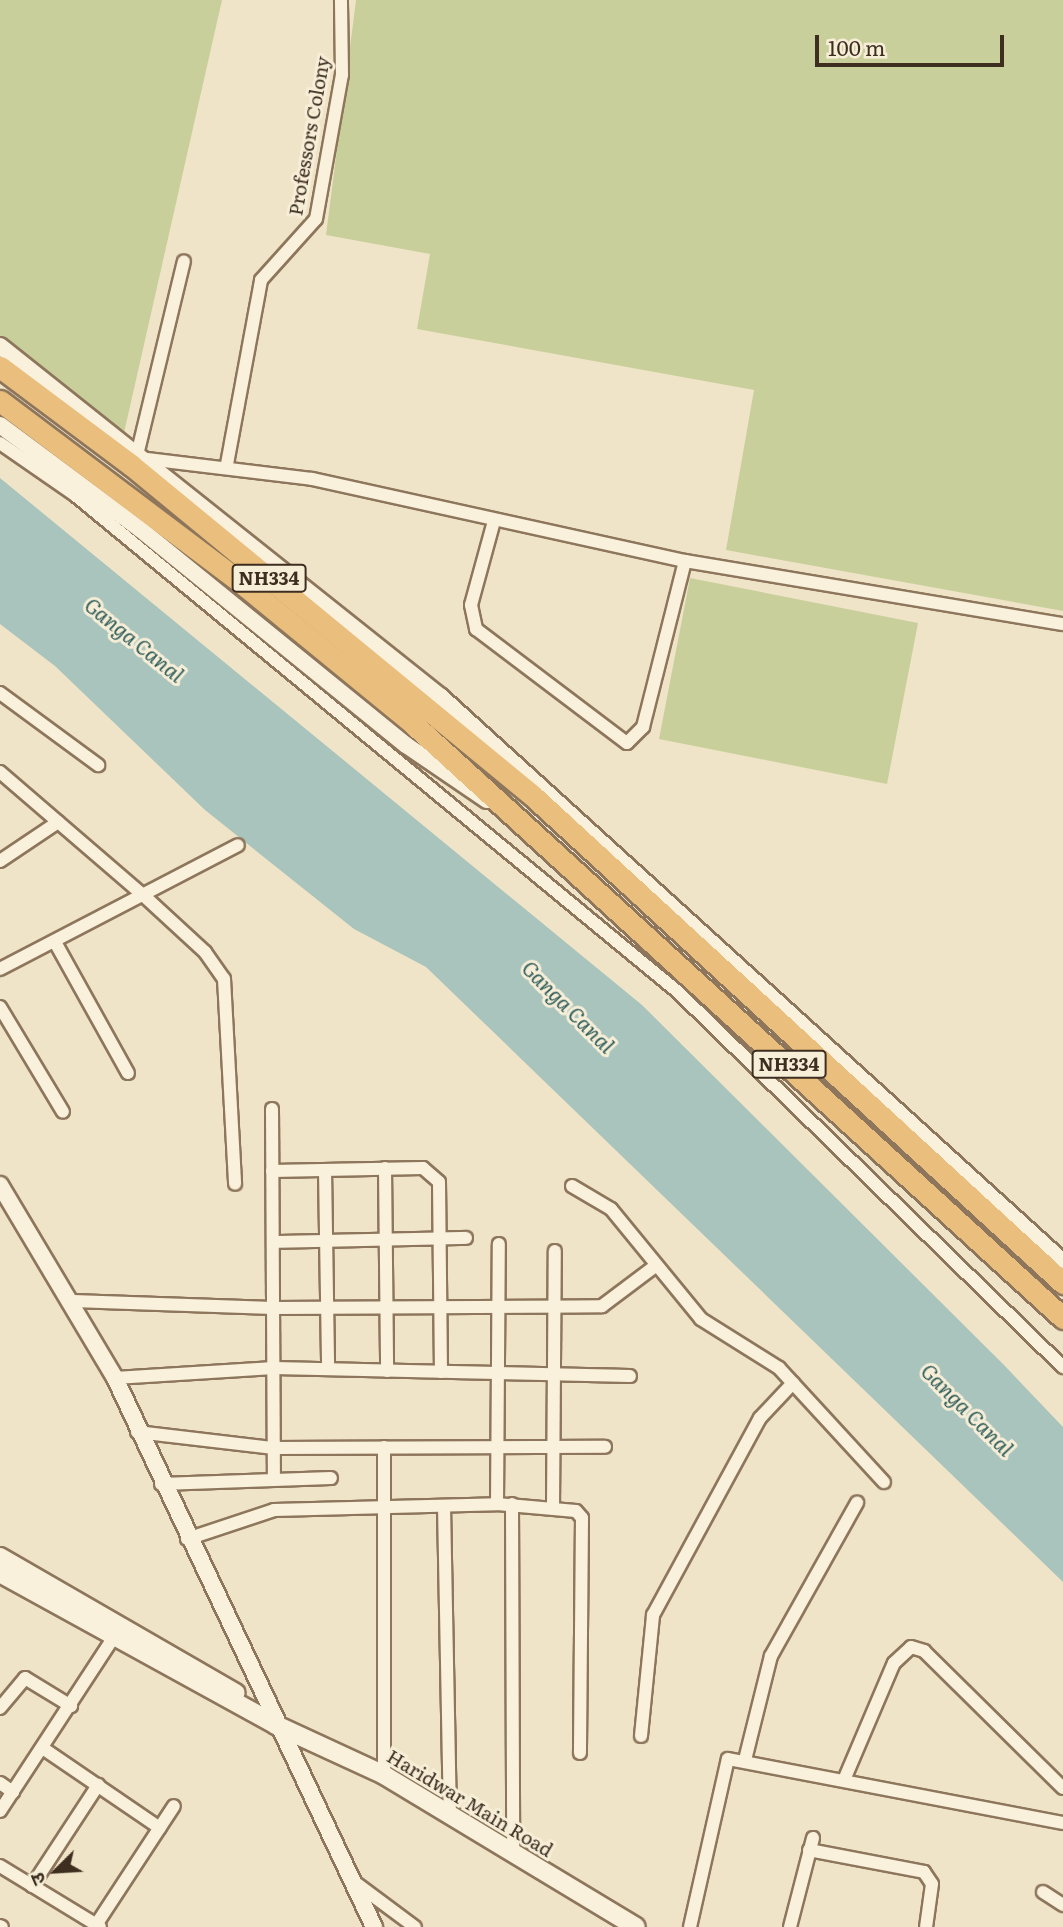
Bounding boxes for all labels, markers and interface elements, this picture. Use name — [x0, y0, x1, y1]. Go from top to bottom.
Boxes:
scale bar — [818, 21, 1007, 65]
text: 100 m — [828, 31, 885, 62]
street label: Professors Colony — [284, 55, 334, 217]
road number: NH334 — [230, 564, 308, 592]
water label: Ganga Canal — [80, 591, 190, 687]
water label: Ganga Canal — [518, 955, 620, 1057]
road number: NH334 — [750, 1050, 828, 1078]
water label: Ganga Canal — [917, 1358, 1019, 1460]
street label: Haridwar Main Road — [383, 1744, 557, 1862]
north arrow — [21, 1836, 91, 1906]
text: उ — [22, 1869, 52, 1890]

